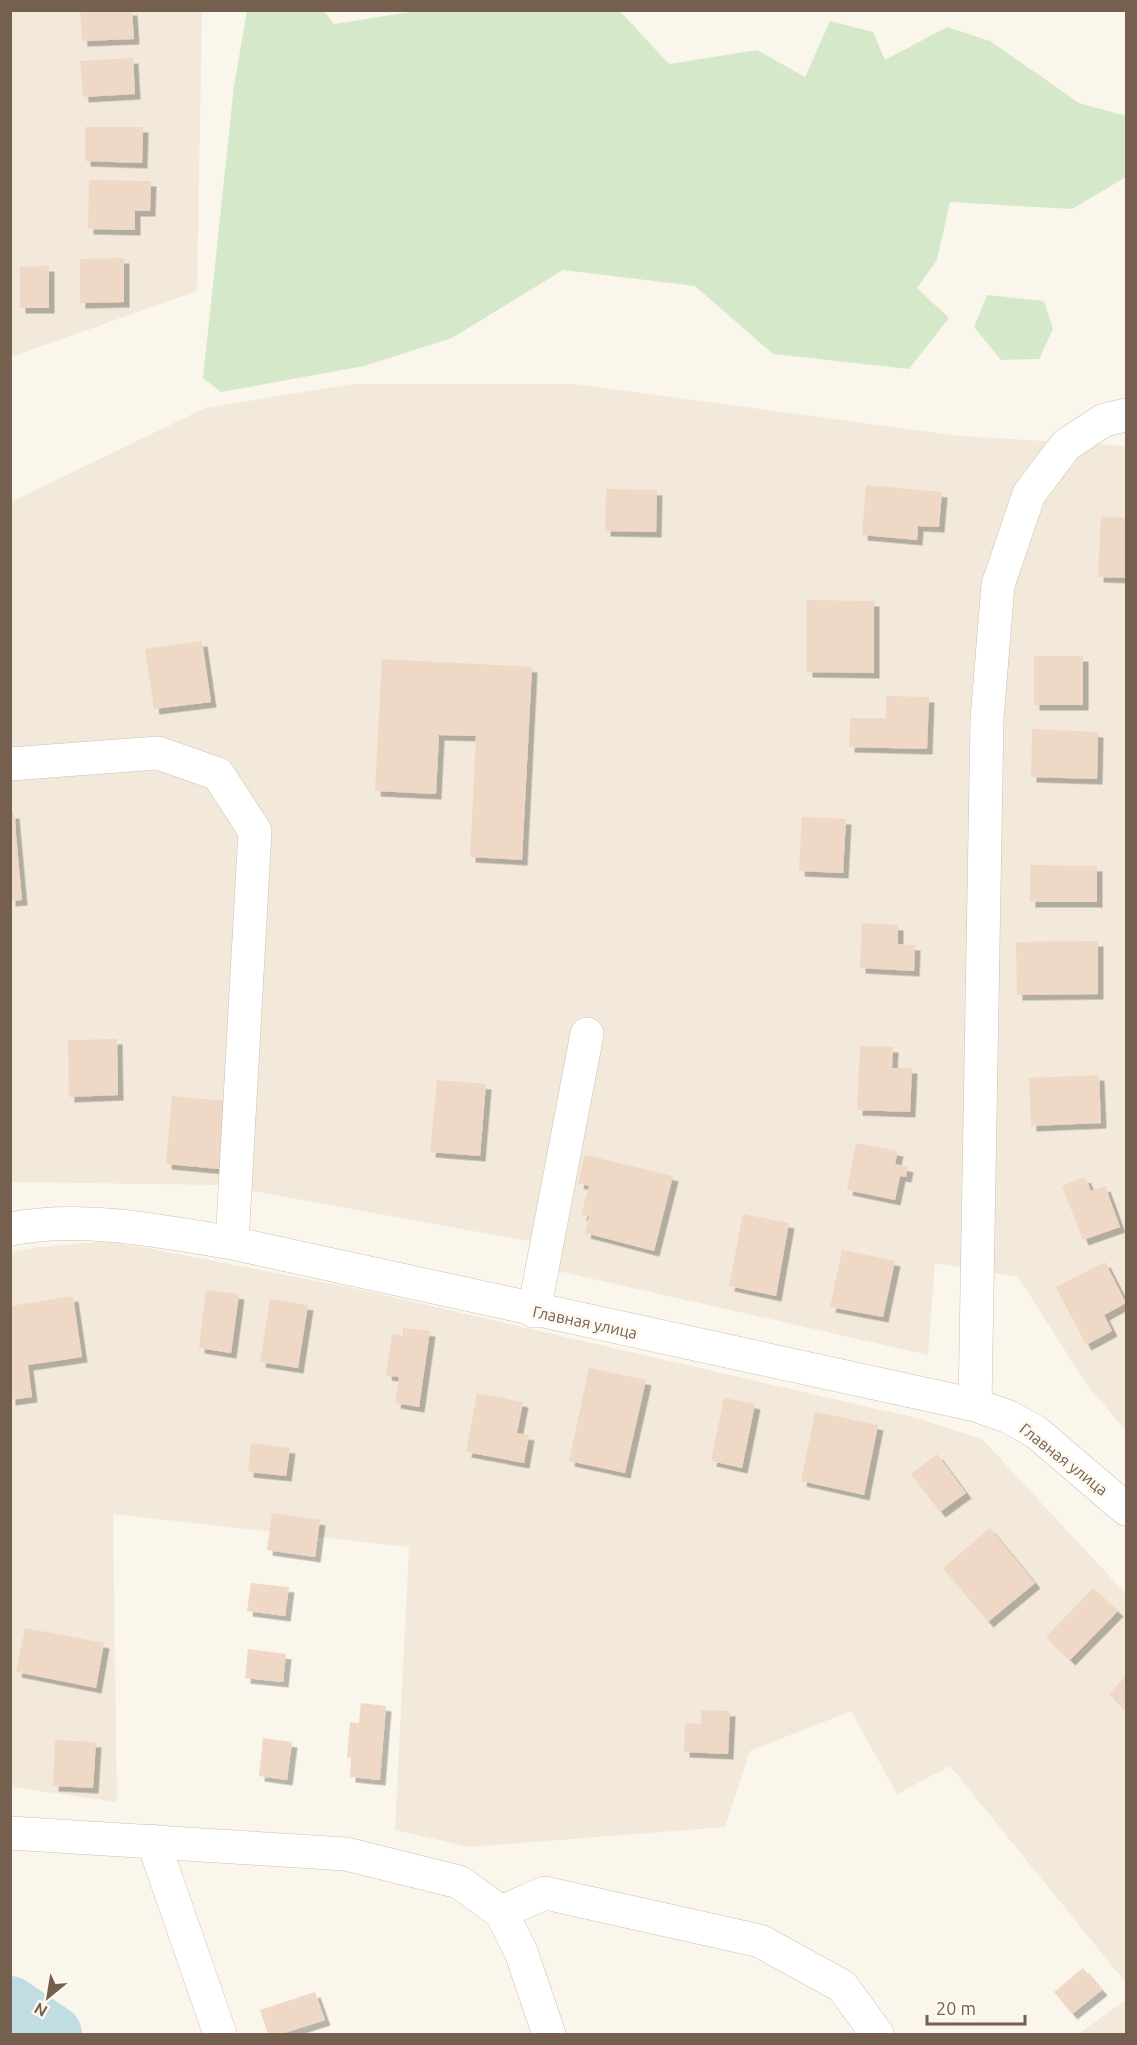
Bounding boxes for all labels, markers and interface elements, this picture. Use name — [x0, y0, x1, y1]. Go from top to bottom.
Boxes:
street label: Главная улица — [531, 1302, 639, 1342]
street label: Главная улица — [1017, 1419, 1111, 1499]
north arrow — [18, 1967, 78, 2027]
scale bar — [927, 1988, 1024, 2026]
text: 20 m — [936, 1998, 976, 2018]
text: N — [31, 1999, 50, 2021]

